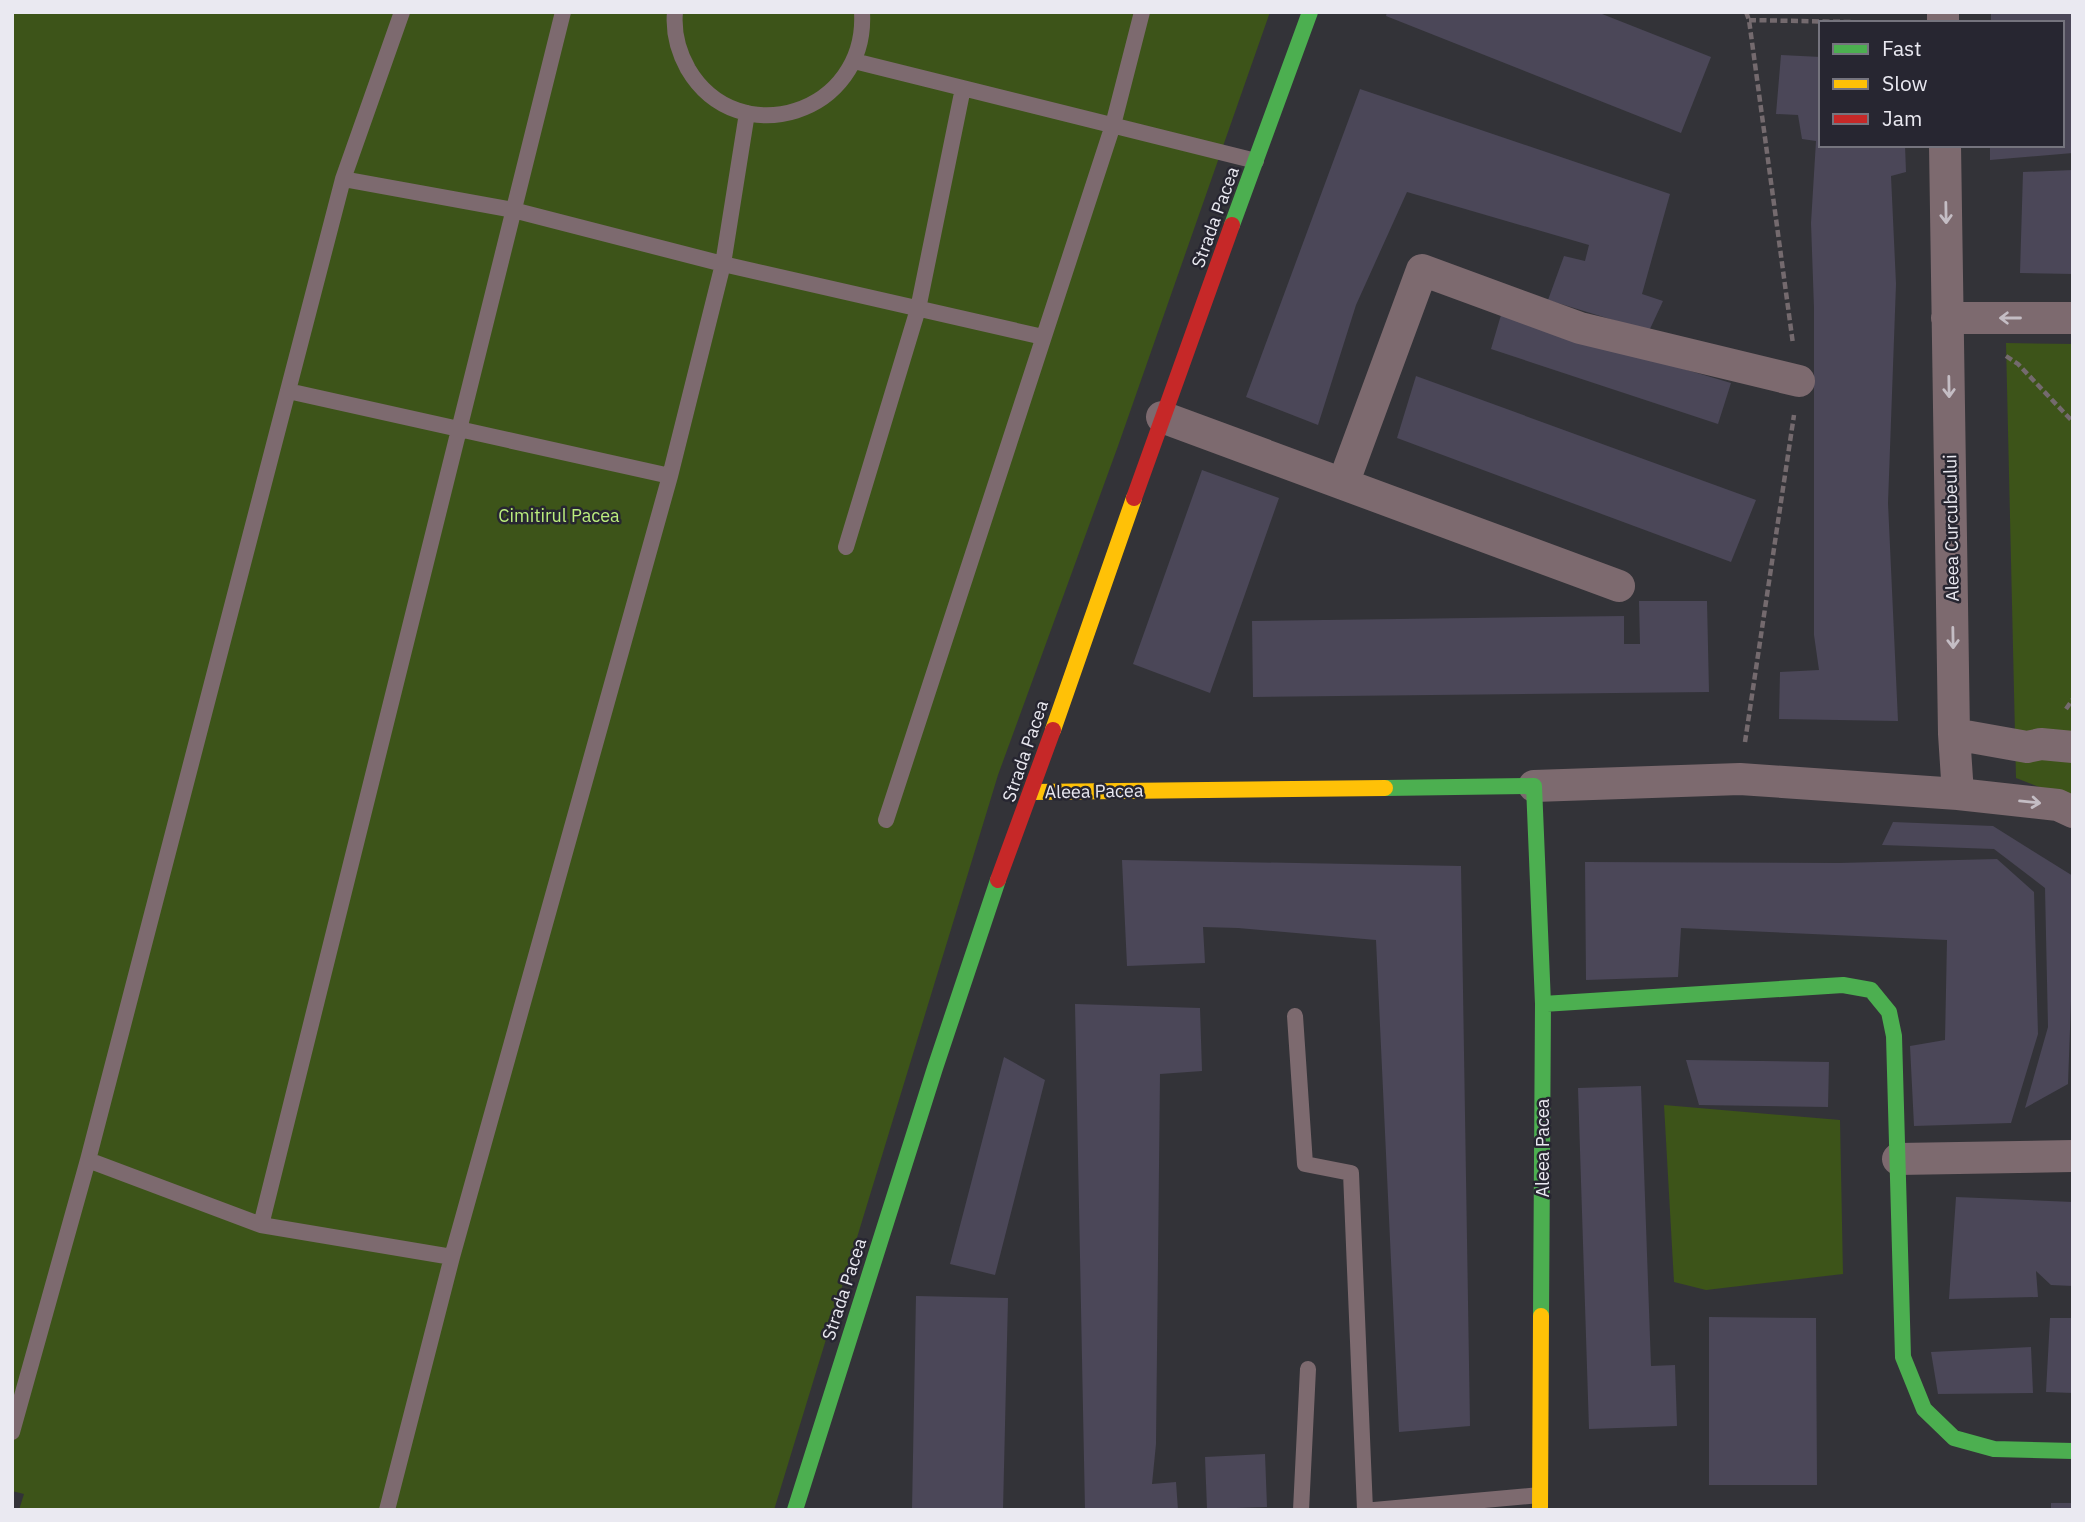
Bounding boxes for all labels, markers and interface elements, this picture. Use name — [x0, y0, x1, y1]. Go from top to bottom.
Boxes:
legend — [1819, 21, 2064, 147]
text: Fast — [1882, 34, 1922, 62]
text: Slow — [1882, 69, 1928, 97]
text: Jam — [1882, 104, 1922, 132]
street label: Strada Pacea — [1186, 163, 1244, 271]
one-way arrow — [1939, 202, 1953, 225]
one-way arrow — [1999, 311, 2022, 325]
one-way arrow — [1942, 375, 1955, 398]
street label: Aleea Curcubeului — [1938, 454, 1964, 602]
park label: Cimitirul Pacea — [498, 504, 620, 527]
one-way arrow — [1946, 627, 1960, 650]
street label: Strada Pacea — [997, 697, 1053, 805]
street label: Aleea Pacea — [1044, 779, 1144, 803]
one-way arrow — [2018, 796, 2041, 809]
street label: Aleea Pacea — [1531, 1098, 1554, 1197]
street label: Strada Pacea — [817, 1235, 871, 1343]

